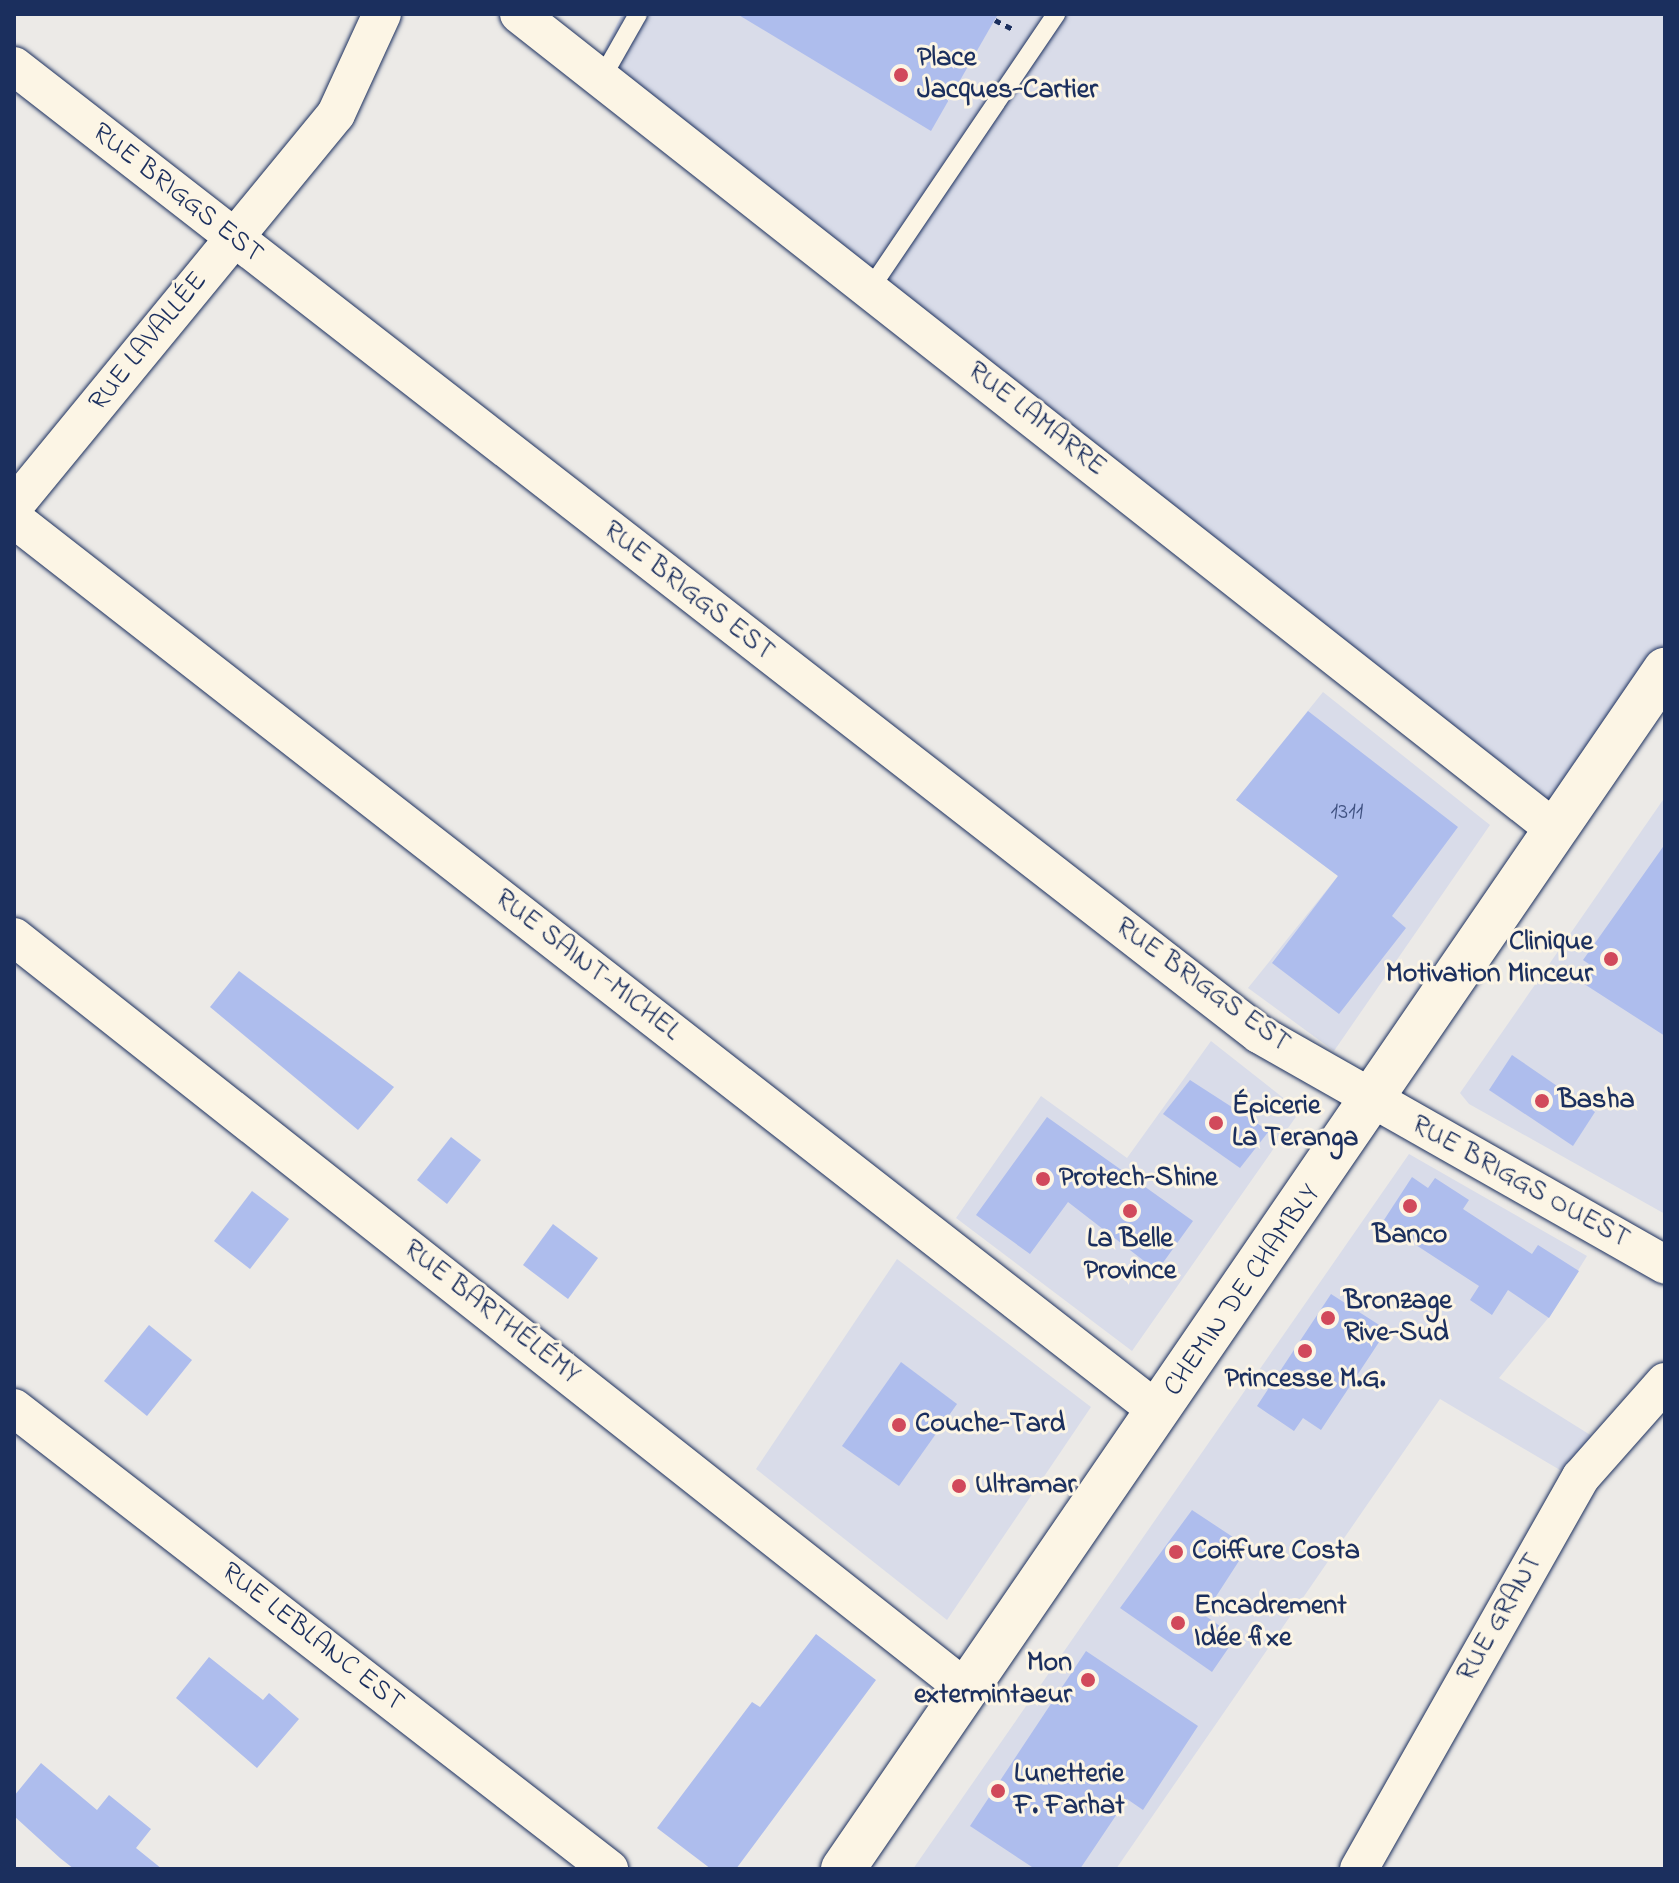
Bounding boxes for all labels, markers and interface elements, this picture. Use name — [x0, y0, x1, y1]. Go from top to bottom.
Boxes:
place label: Place Jacques-Cartier — [917, 42, 1098, 108]
marker: Place Jacques-Cartier — [892, 66, 910, 84]
street label: RUE BRIGGS EST — [85, 117, 269, 271]
street label: RUE LAVALLÉE — [83, 265, 215, 419]
street label: RUE LAMARRE — [960, 355, 1112, 485]
street label: RUE BRIGGS EST — [596, 515, 780, 669]
house number: 1311 — [1331, 799, 1363, 827]
street label: RUE SAINT-MICHEL — [487, 883, 687, 1049]
street label: RUE BRIGGS EST — [1108, 911, 1296, 1061]
place label: Clinique Motivation Minceur — [1386, 926, 1593, 992]
marker: Clinique Motivation Minceur — [1600, 948, 1622, 970]
place label: Basha — [1558, 1084, 1635, 1118]
place label: Épicerie La Teranga — [1232, 1090, 1358, 1156]
marker: Basha — [1533, 1092, 1551, 1110]
street label: RUE BRIGGS OUEST — [1405, 1109, 1635, 1257]
marker: Épicerie La Teranga — [1207, 1114, 1225, 1132]
place label: Protech-Shine — [1059, 1162, 1218, 1196]
marker: Protech-Shine — [1034, 1170, 1052, 1188]
street label: CHEMIN DE CHAMBLY — [1157, 1179, 1329, 1403]
marker: Banco — [1401, 1197, 1419, 1215]
marker: La Belle Province — [1121, 1202, 1139, 1220]
place label: Banco — [1373, 1219, 1447, 1253]
place label: La Belle Province — [1084, 1223, 1176, 1289]
street label: RUE BARTHÉLÉMY — [396, 1234, 586, 1392]
place label: Bronzage Rive-Sud — [1344, 1285, 1452, 1351]
marker: Bronzage Rive-Sud — [1319, 1309, 1337, 1327]
marker: Princesse M.G. — [1296, 1342, 1314, 1360]
place label: Princesse M.G. — [1224, 1363, 1386, 1397]
place label: Couche-Tard — [915, 1408, 1065, 1442]
marker: Couche-Tard — [890, 1416, 908, 1434]
place label: Ultramar — [975, 1469, 1076, 1503]
marker: Ultramar — [950, 1477, 968, 1495]
place label: Coiffure Costa — [1192, 1535, 1360, 1569]
marker: Coiffure Costa — [1167, 1543, 1185, 1561]
street label: RUE GRANT — [1451, 1548, 1551, 1688]
street label: RUE LEBLANC EST — [214, 1556, 410, 1720]
place label: Encadrement Idée fixe — [1194, 1590, 1347, 1656]
marker: Encadrement Idée fixe — [1169, 1614, 1187, 1632]
place label: Mon extermintaeur — [914, 1647, 1072, 1713]
marker: Mon extermintaeur — [1079, 1671, 1097, 1689]
place label: Lunetterie F. Farhat — [1014, 1758, 1125, 1824]
marker: Lunetterie F. Farhat — [989, 1782, 1007, 1800]

